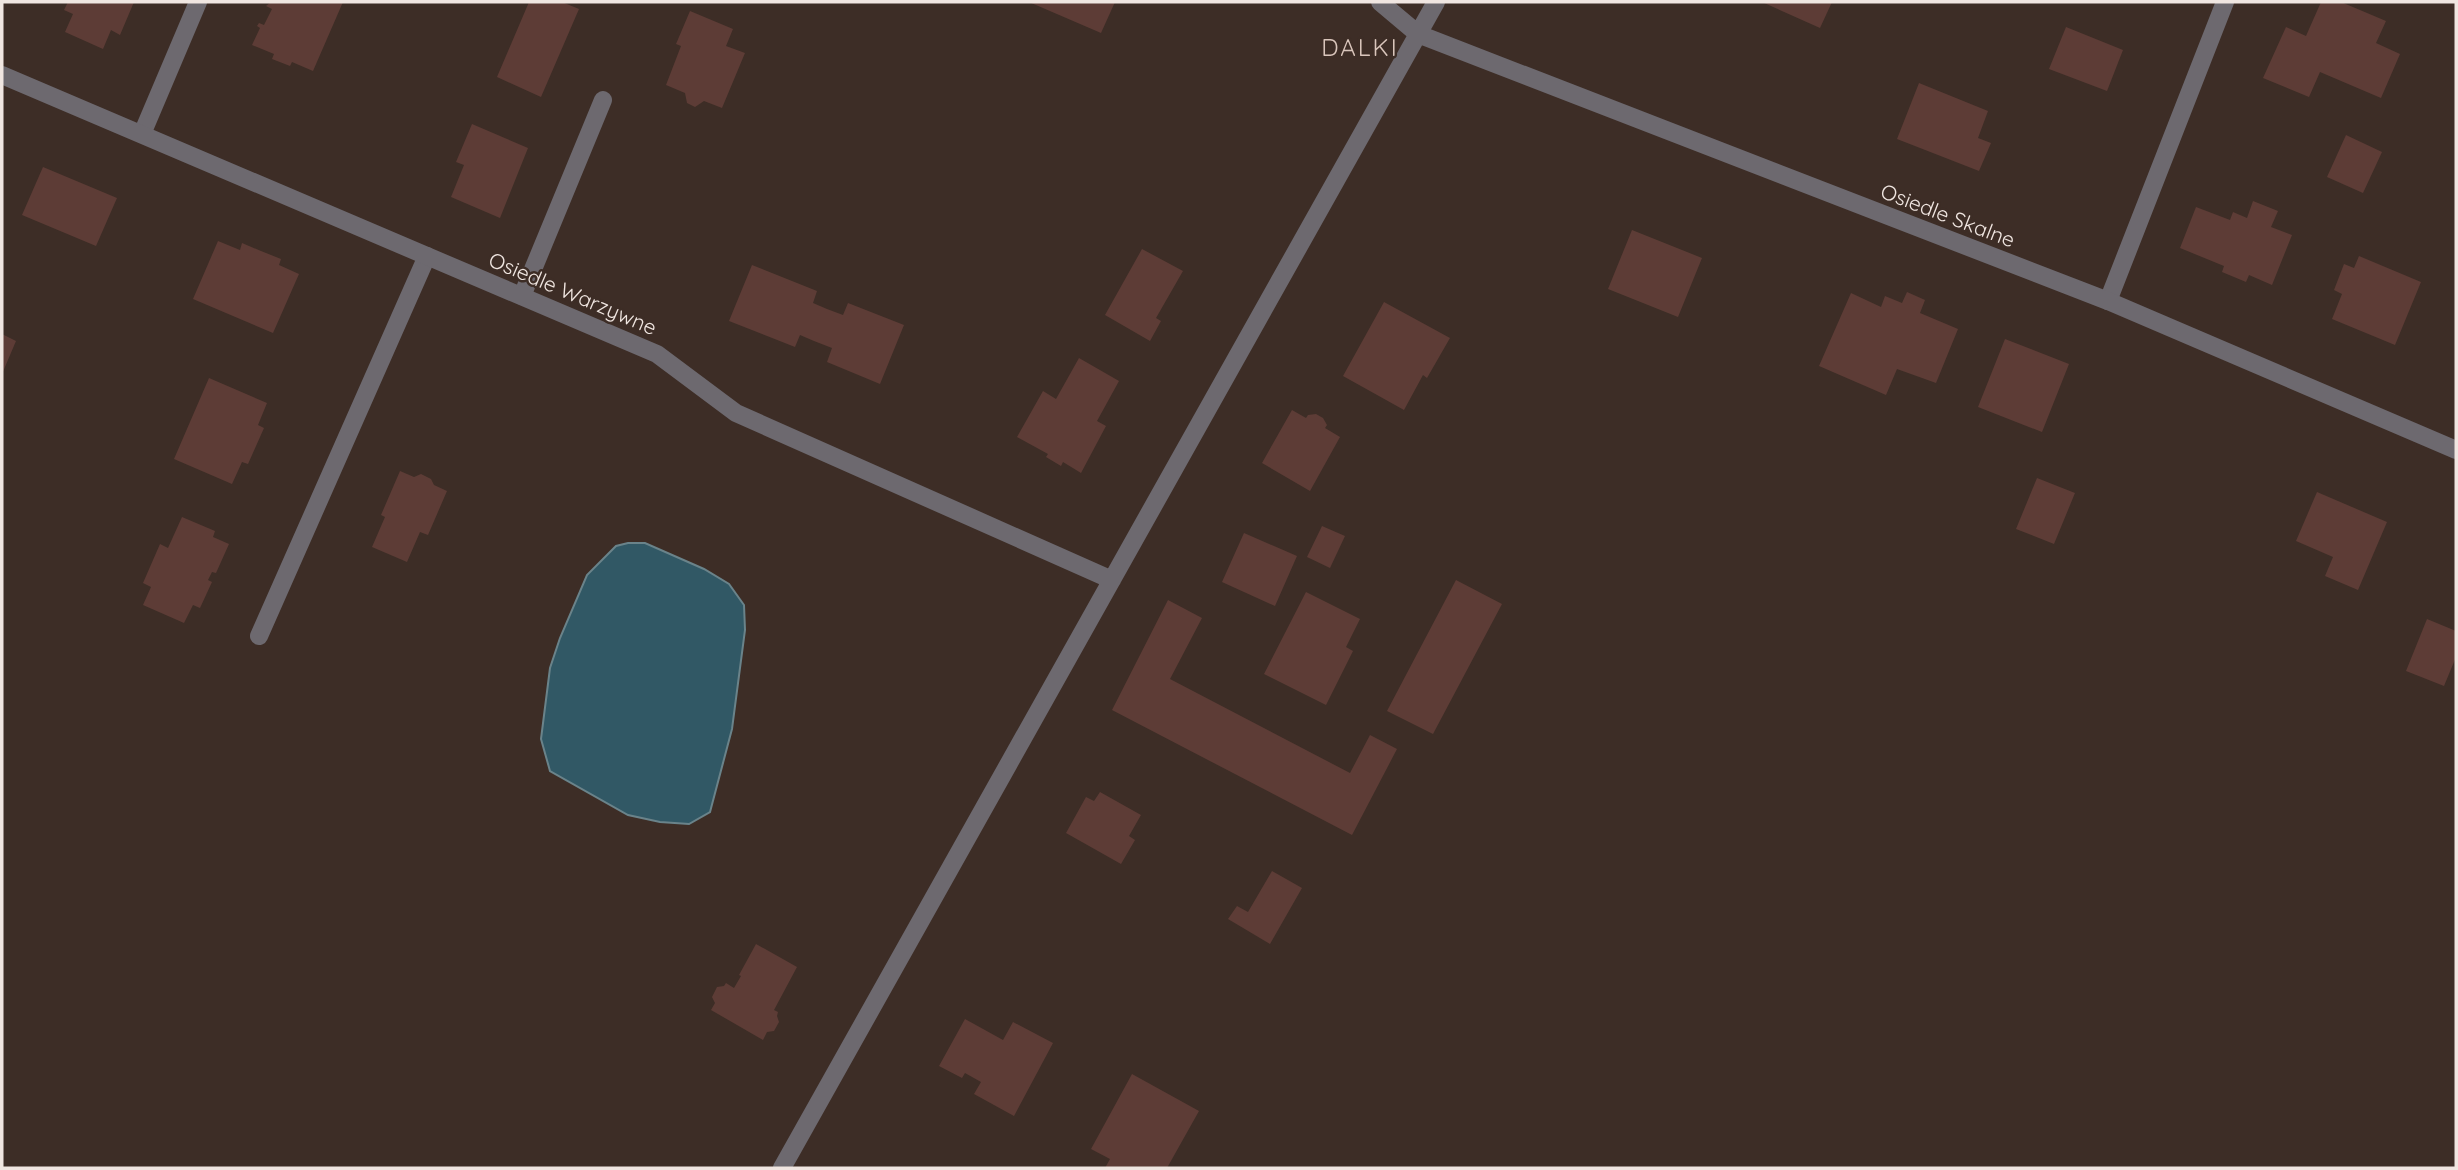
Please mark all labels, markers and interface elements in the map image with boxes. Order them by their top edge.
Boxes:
district label: DALKI [1321,32,1399,62]
street label: Osiedle Skalne [1877,177,2019,253]
street label: Osiedle Warzywne [485,246,661,340]

